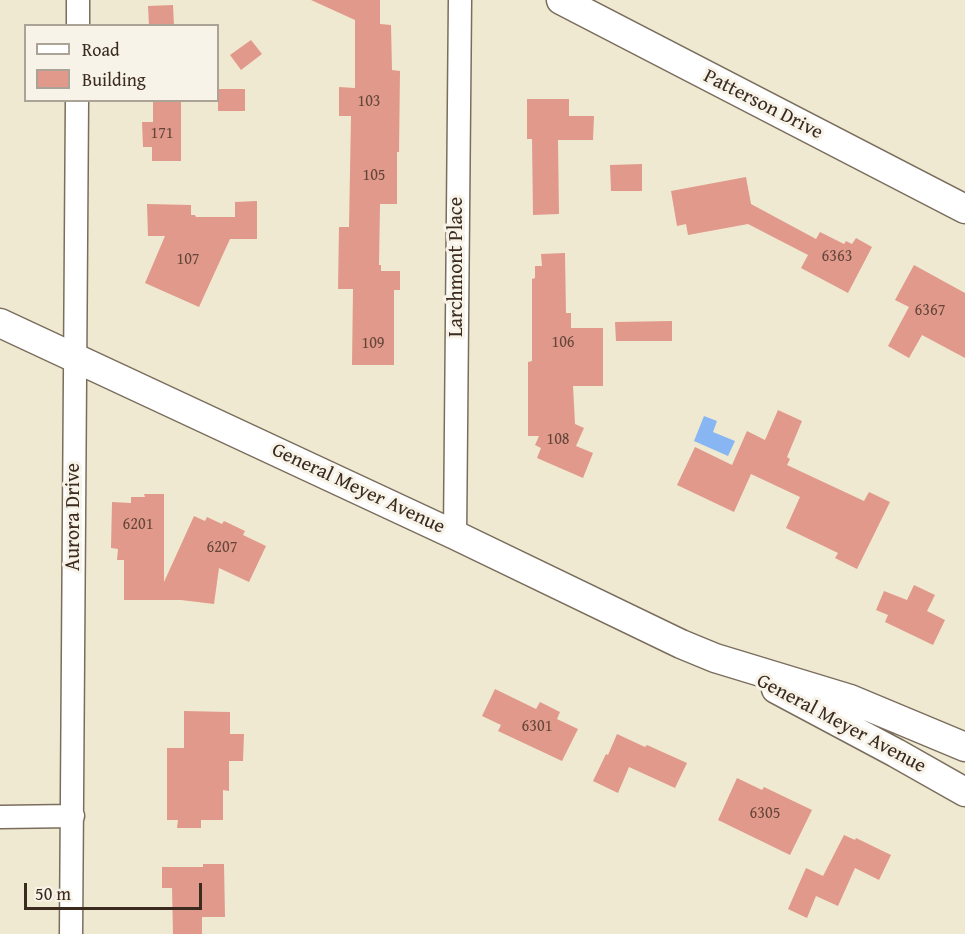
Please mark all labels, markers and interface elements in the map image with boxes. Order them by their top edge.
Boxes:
legend [24,24,219,102]
text: Road [82,36,120,63]
street label: Patterson Drive [699,65,827,145]
text: Building [82,66,146,93]
house number: 103 [357,92,381,112]
house number: 171 [150,124,174,144]
house number: 105 [362,166,386,186]
street label: Larchmont Place [445,197,469,337]
house number: 6363 [822,247,852,267]
house number: 107 [176,250,200,270]
house number: 6367 [915,301,945,321]
house number: 106 [551,333,575,353]
house number: 109 [361,334,385,354]
house number: 108 [546,430,570,450]
street label: General Meyer Avenue [268,438,448,540]
street label: Aurora Drive [62,463,86,571]
house number: 6201 [123,515,153,535]
house number: 6207 [207,538,237,558]
street label: General Meyer Avenue [752,669,930,779]
house number: 6301 [522,717,552,737]
house number: 6305 [750,804,780,824]
scale bar [27,871,206,909]
text: 50 m [35,880,71,907]

